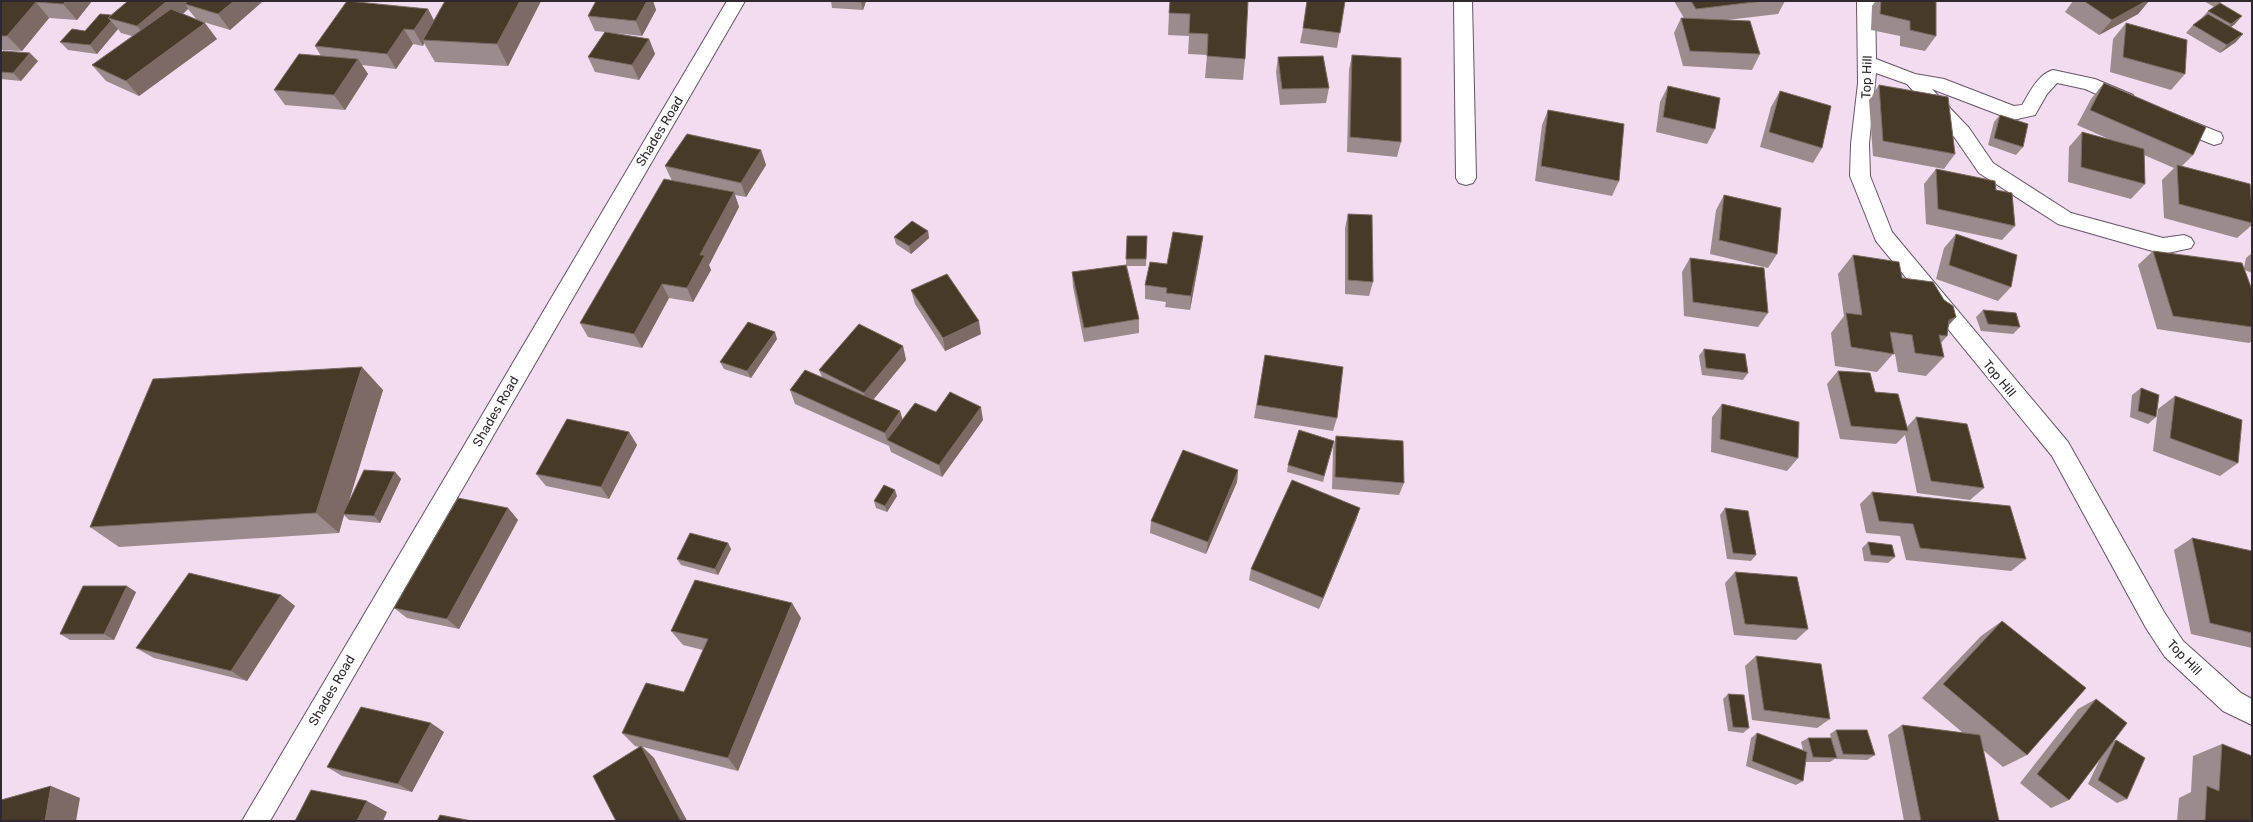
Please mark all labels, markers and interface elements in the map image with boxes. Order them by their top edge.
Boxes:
street label: Top Hill [1858,55,1875,99]
street label: Shades Road [633,94,686,169]
street label: Top Hill [1980,357,2019,400]
street label: Shades Road [469,373,522,449]
street label: Top Hill [2164,637,2205,678]
street label: Shades Road [305,652,358,728]

